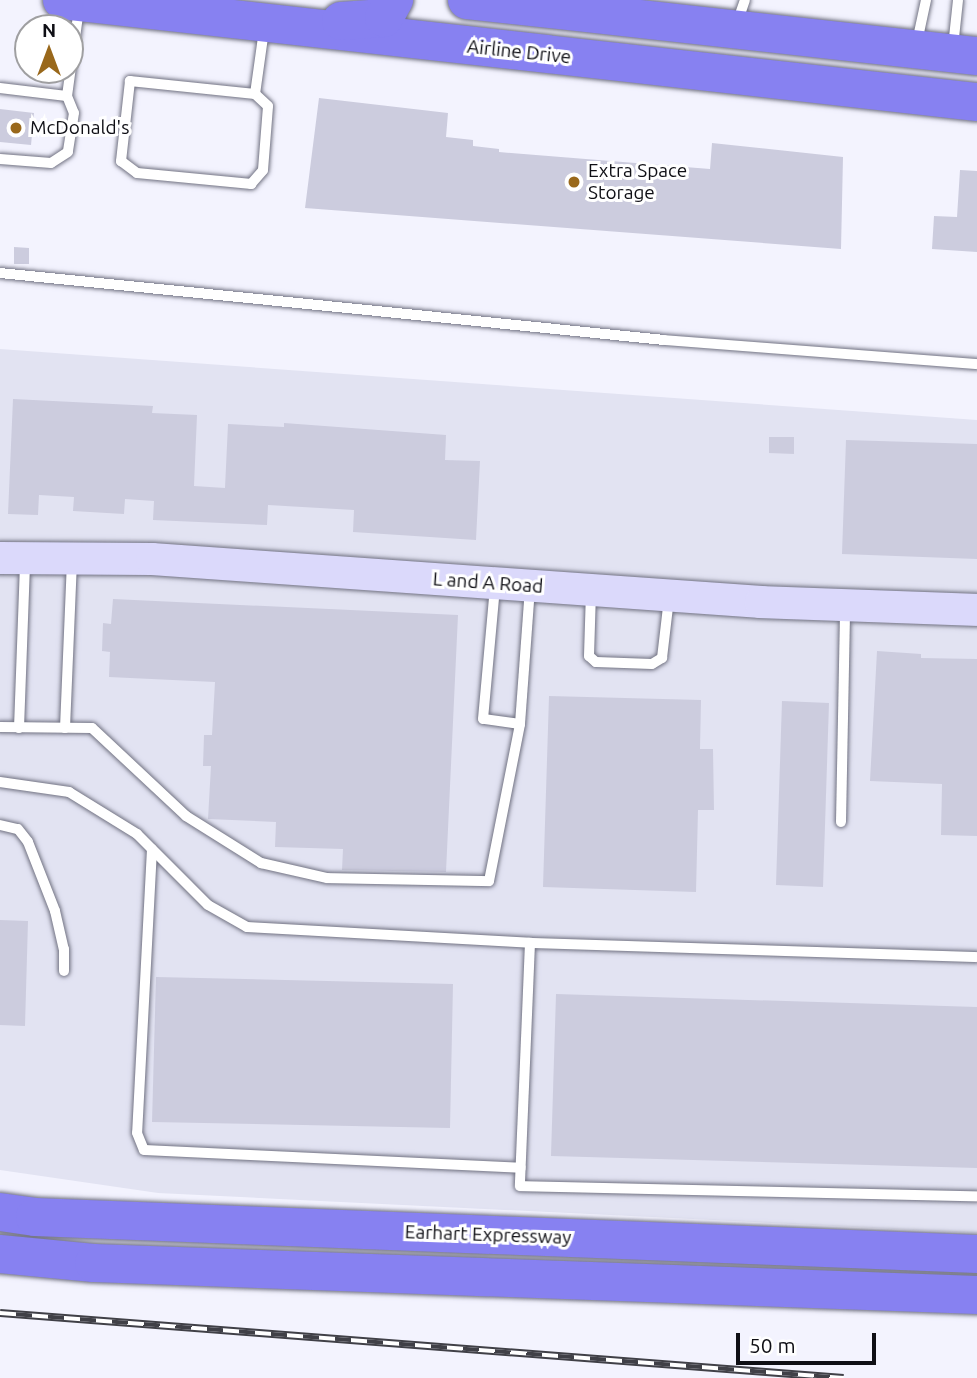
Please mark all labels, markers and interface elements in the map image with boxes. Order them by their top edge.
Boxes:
north arrow [14,14,84,84]
text: N [42,19,56,41]
street label: Airline Drive [466,35,572,69]
place label: McDonald's [30,117,129,139]
marker: McDonald's [8,120,24,136]
place label: Extra Space Storage [588,160,687,204]
marker: Extra Space Storage [566,174,582,190]
street label: L and A Road [432,568,544,598]
street label: Earhart Expressway [404,1221,572,1249]
scale bar [739,1318,879,1362]
text: 50 m [749,1333,796,1357]

